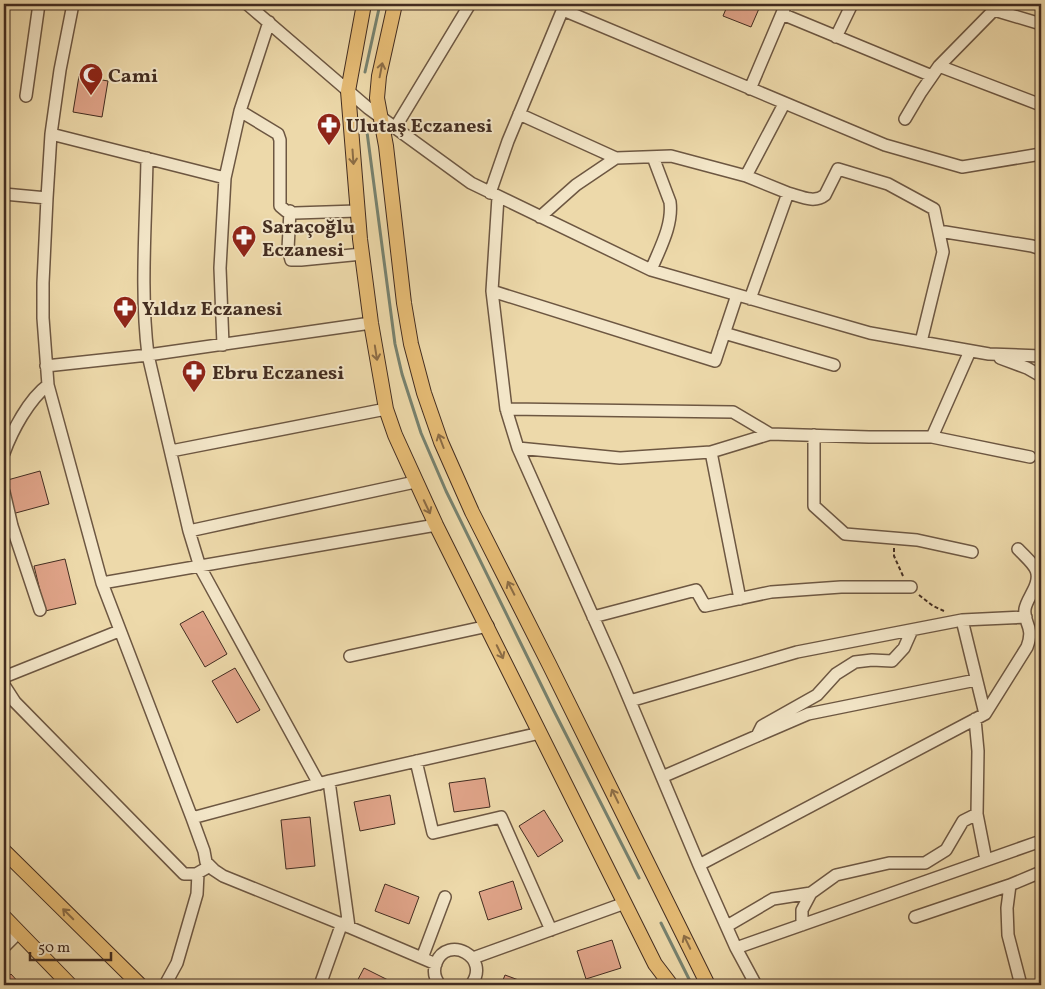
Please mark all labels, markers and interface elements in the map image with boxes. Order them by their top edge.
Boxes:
mosque icon: Cami [78,62,104,96]
place label: Cami [108,63,158,91]
one-way arrow [377,63,386,79]
pharmacy icon: Ulutaş Eczanesi [316,112,342,146]
place label: Ulutaş Eczanesi [346,113,493,141]
one-way arrow [348,149,358,165]
place label: Saraçoğlu Eczanesi [262,214,355,265]
pharmacy icon: Saraçoğlu Eczanesi [231,224,257,258]
pharmacy icon: Yıldız Eczanesi [112,295,138,329]
place label: Yıldız Eczanesi [142,296,283,324]
one-way arrow [372,345,382,361]
pharmacy icon: Ebru Eczanesi [181,359,207,393]
place label: Ebru Eczanesi [212,360,344,388]
one-way arrow [436,434,445,449]
one-way arrow [422,499,432,514]
one-way arrow [506,581,515,596]
one-way arrow [496,644,506,659]
one-way arrow [610,789,619,804]
one-way arrow [62,908,74,920]
scale bar [30,929,111,961]
one-way arrow [681,934,691,949]
text: 50 m [38,938,70,959]

